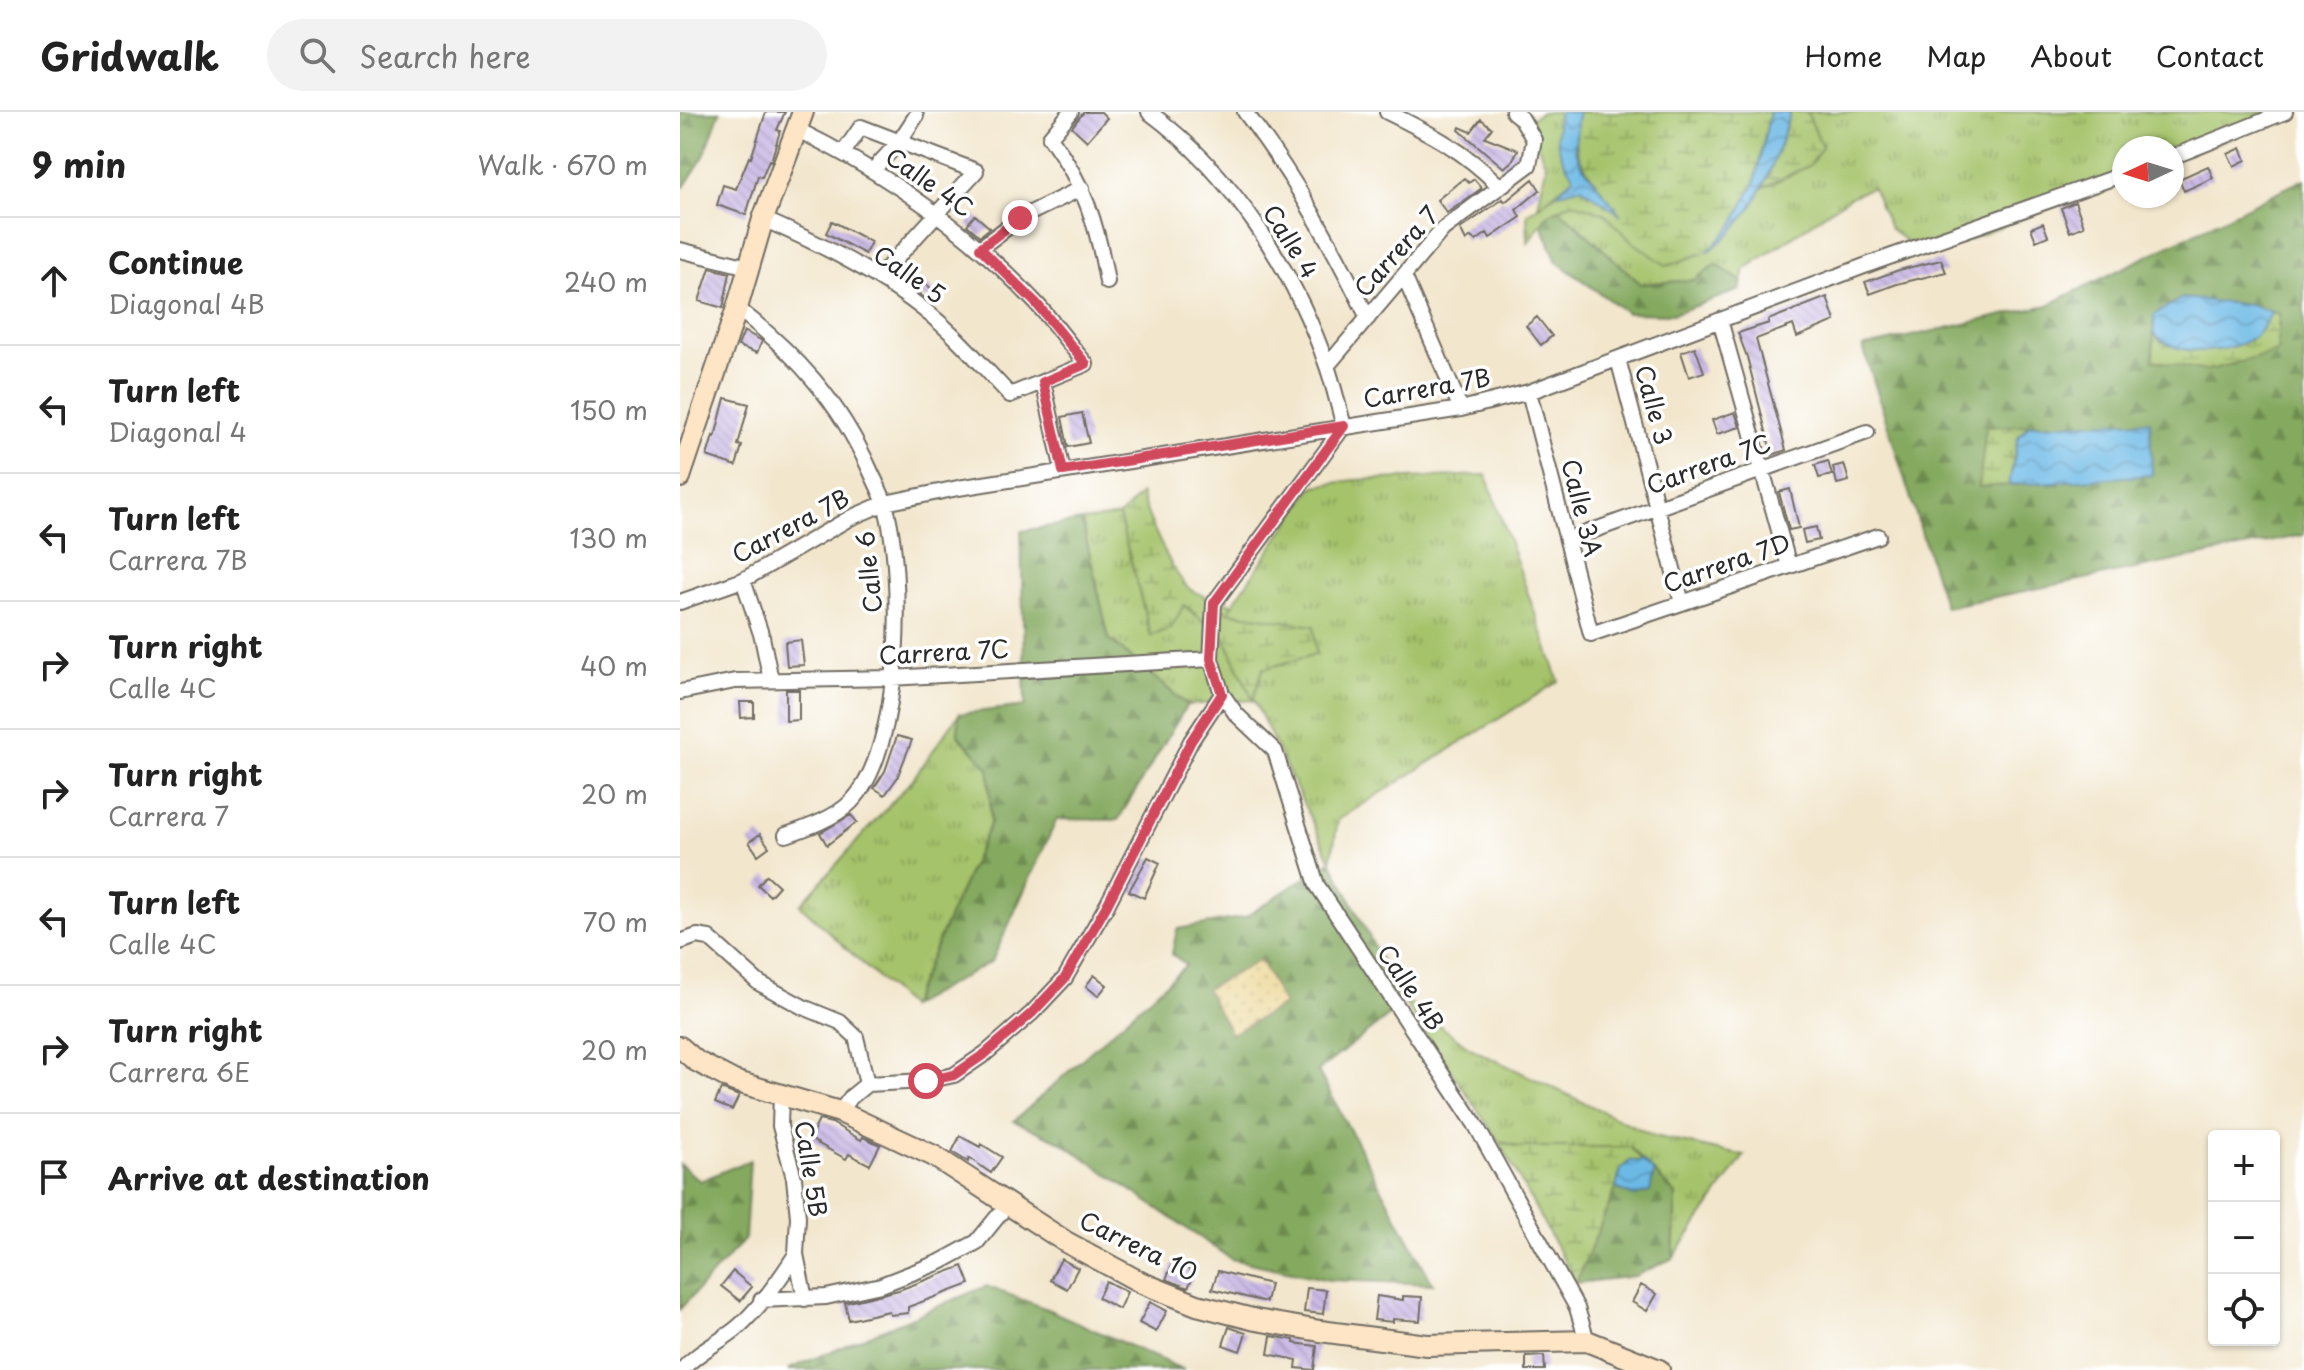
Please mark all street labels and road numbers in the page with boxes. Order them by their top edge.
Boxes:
street label: Calle 4C [879,138,982,225]
street label: Calle 4 [1255,197,1328,285]
street label: Carrera 7 [1345,197,1447,304]
street label: Calle 5 [867,235,954,311]
street label: Carrera 7B [1360,358,1493,416]
street label: Calle 3 [1627,361,1683,448]
street label: Carrera 7C [1641,424,1776,502]
street label: Calle 3A [1553,455,1612,560]
street label: Carrera 7B [725,479,855,571]
street label: Carrera 7D [1658,523,1795,601]
street label: Calle 6 [846,530,890,615]
street label: Carrera 7C [878,630,1010,672]
street label: Calle 4B [1369,936,1454,1037]
street label: Calle 5B [787,1118,837,1219]
street label: Carrera 10 [1074,1201,1204,1289]

